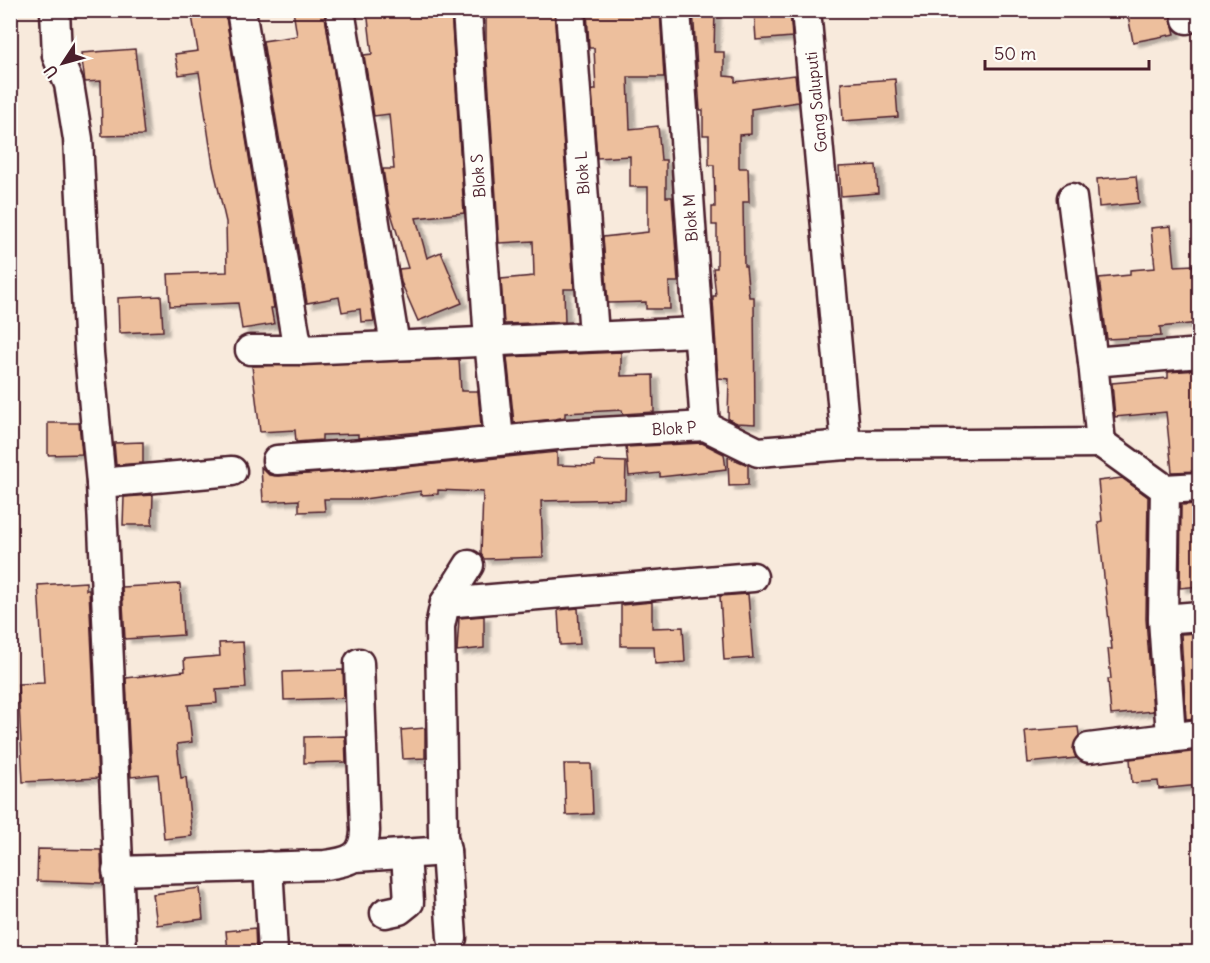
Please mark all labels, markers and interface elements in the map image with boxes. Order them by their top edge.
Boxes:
north arrow [33,33,93,93]
scale bar [985,33,1148,71]
text: 50 m [994,42,1036,65]
street label: Gang Saluputi [801,51,831,153]
text: U [40,62,62,82]
street label: Blok L [570,150,594,196]
street label: Blok S [466,153,490,199]
street label: Blok M [678,193,702,243]
street label: Blok P [651,417,697,439]

